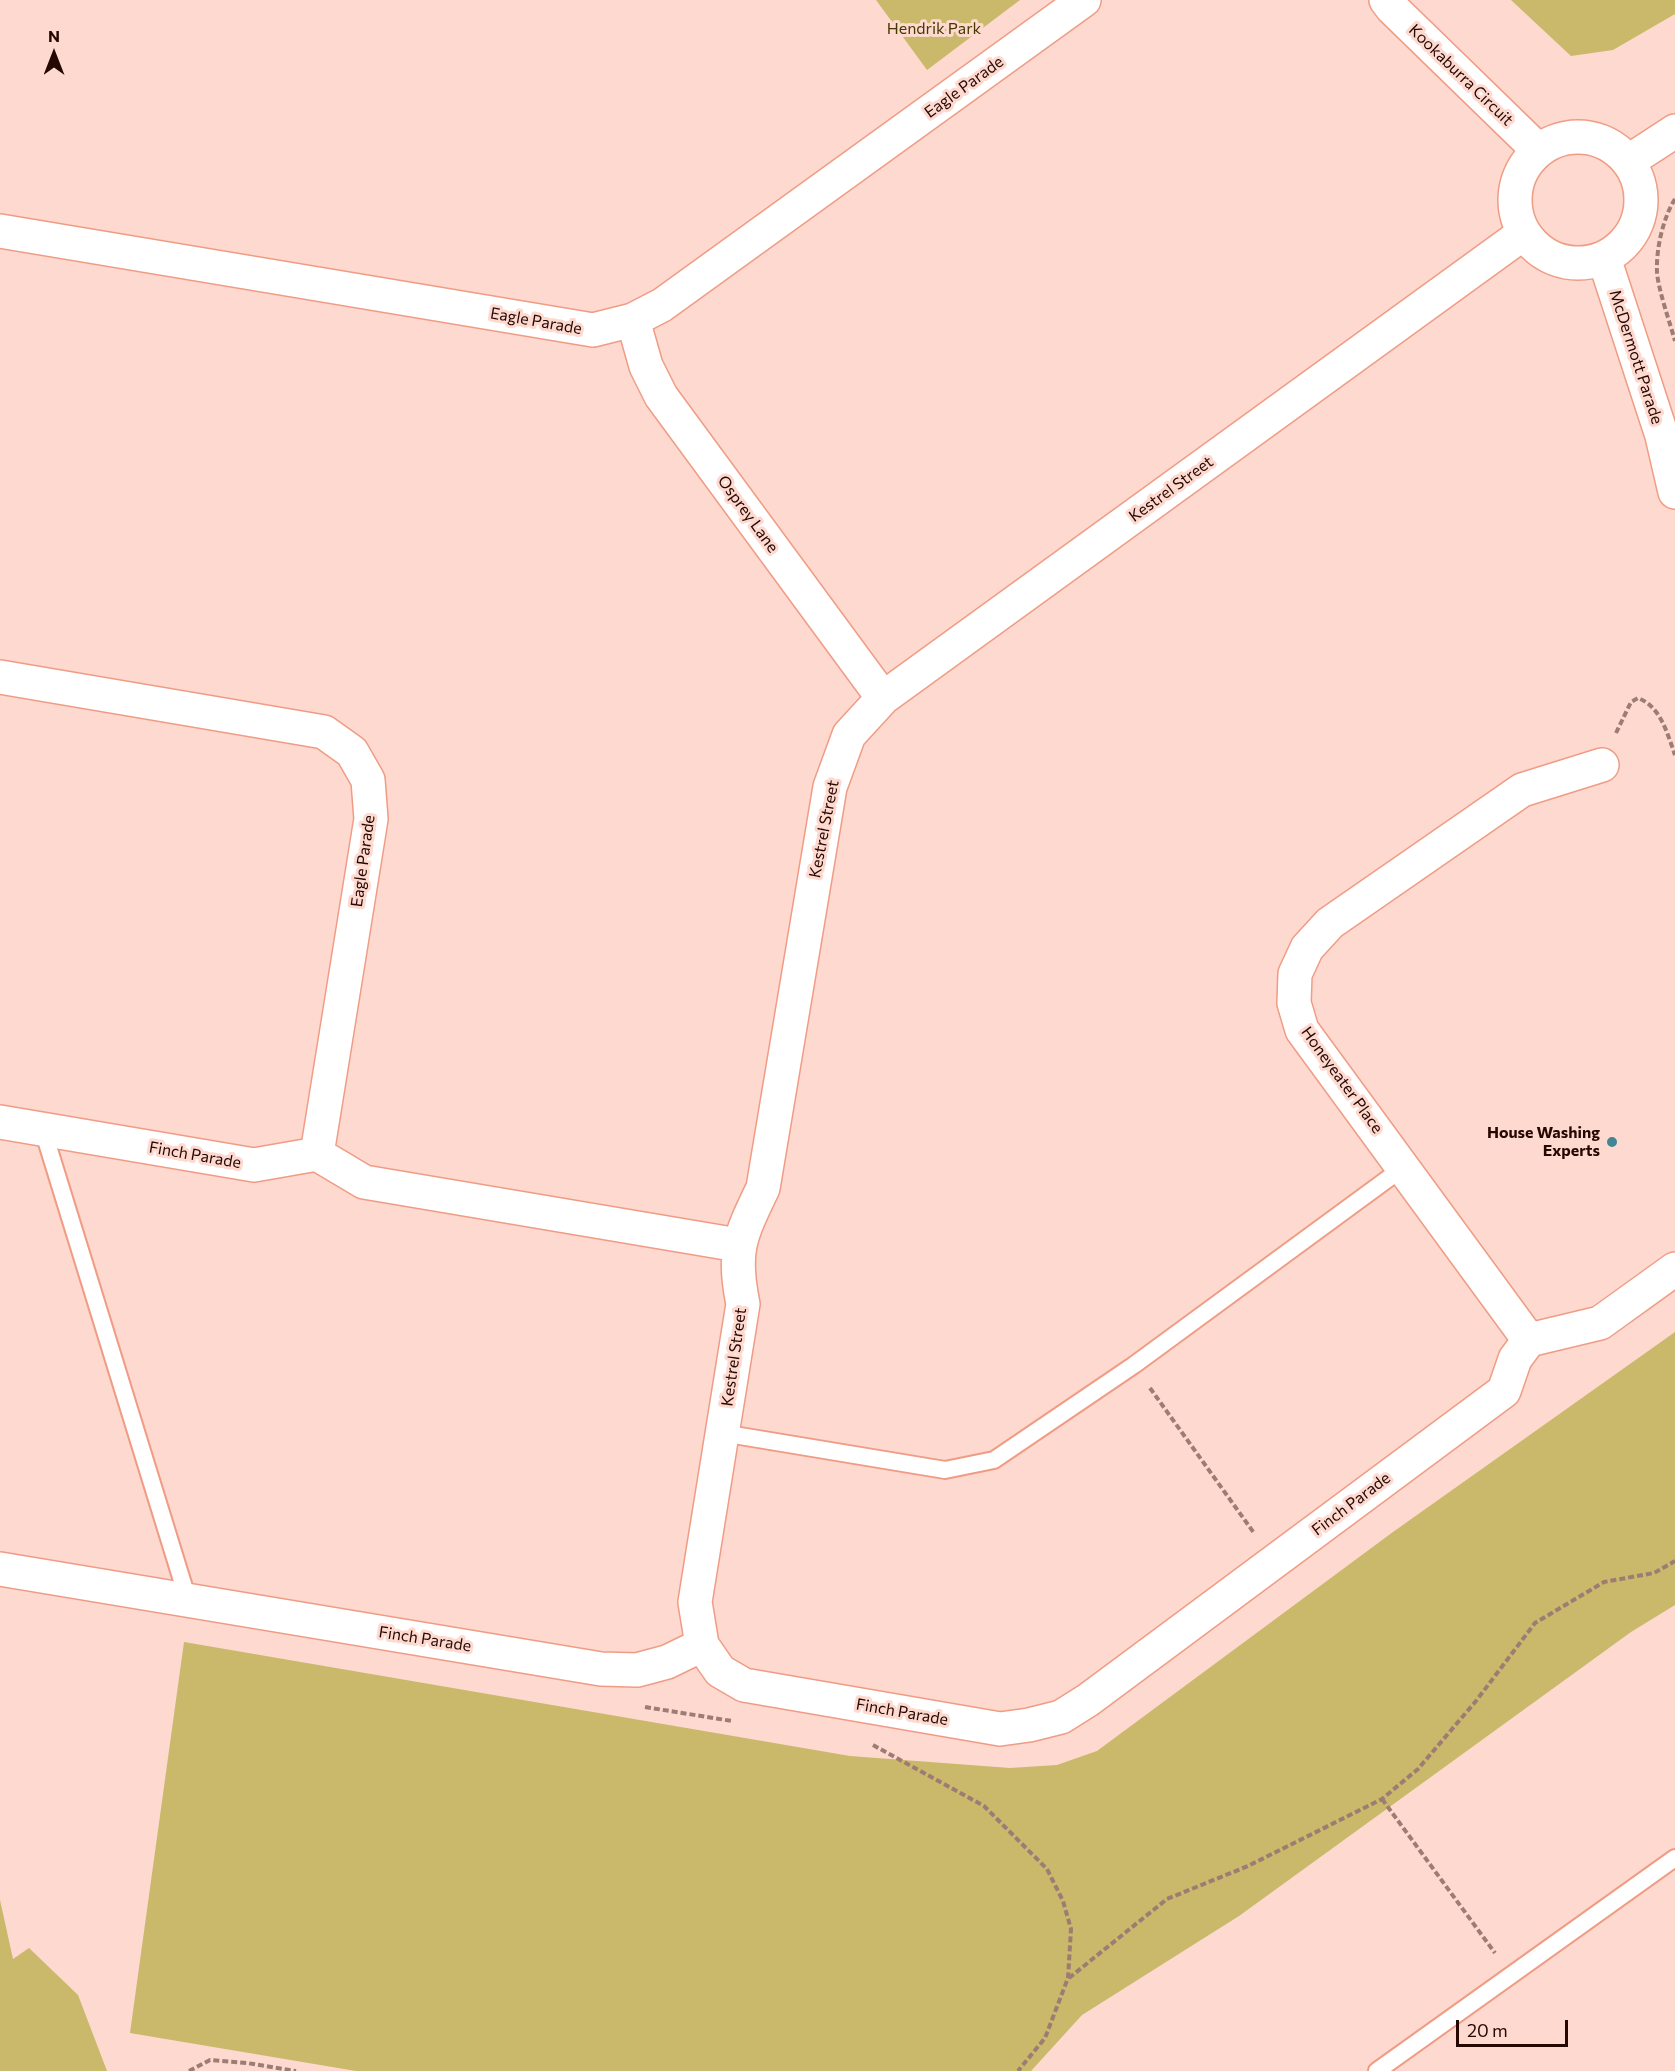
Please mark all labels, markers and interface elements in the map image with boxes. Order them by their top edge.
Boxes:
park label: Hendrik Park [887,19,981,39]
street label: Kookaburra Circuit [1405,20,1517,130]
north arrow [24,24,84,84]
text: N [48,26,60,45]
street label: Eagle Parade [921,52,1007,122]
street label: McDermott Parade [1605,287,1667,427]
street label: Eagle Parade [489,303,583,339]
street label: Kestrel Street [1125,452,1217,526]
street label: Osprey Lane [714,472,782,556]
street label: Kestrel Street [805,778,843,880]
street label: Eagle Parade [347,814,379,908]
street label: Honeyeater Place [1297,1023,1387,1137]
place label: House Washing Experts [1487,1123,1600,1161]
marker: House Washing Experts [1605,1135,1619,1149]
street label: Finch Parade [147,1137,243,1173]
street label: Kestrel Street [718,1306,750,1408]
street label: Finch Parade [1308,1468,1394,1540]
street label: Finch Parade [377,1622,473,1656]
street label: Finch Parade [854,1694,950,1730]
scale bar [1459,2008,1572,2046]
text: 20 m [1467,2019,1508,2041]

